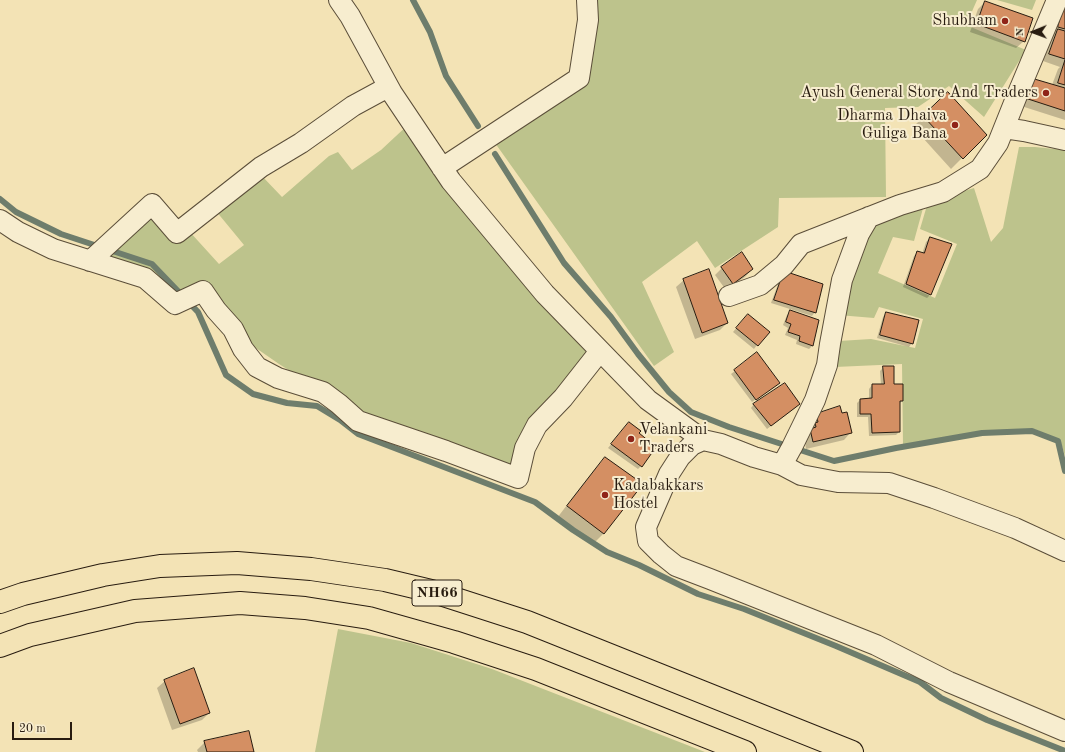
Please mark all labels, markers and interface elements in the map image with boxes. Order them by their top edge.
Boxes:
place label: Shubham [932,11,997,31]
north arrow [1013,12,1053,52]
marker: Shubham [1000,16,1010,26]
text: N [1015,28,1026,37]
place label: Ayush General Store And Traders [801,83,1038,103]
marker: Ayush General Store And Traders [1041,88,1051,98]
place label: Dharma Dhaiva Guliga Bana [837,106,947,144]
marker: Dharma Dhaiva Guliga Bana [950,120,960,130]
place label: Velankani Traders [639,420,707,458]
marker: Velankani Traders [626,434,636,444]
place label: Kadabakkars Hostel [613,476,703,514]
marker: Kadabakkars Hostel [600,490,610,500]
road number: NH66 [412,580,462,606]
scale bar [14,714,74,740]
text: 20 m [19,723,46,735]

